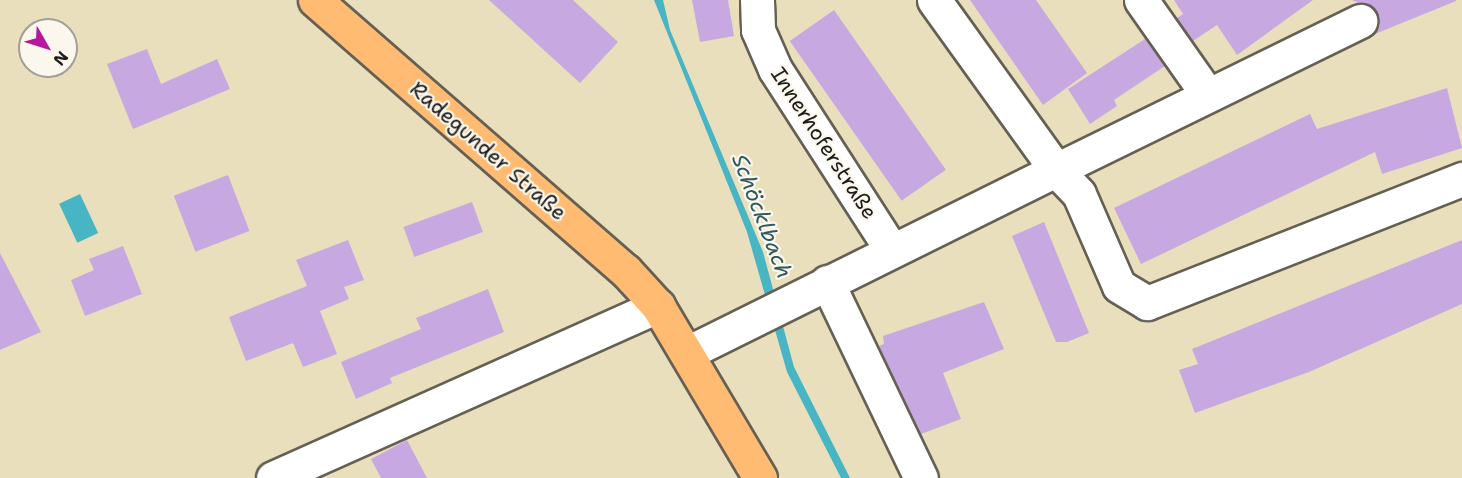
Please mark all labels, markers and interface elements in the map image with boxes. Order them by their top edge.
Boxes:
north arrow [18,18,78,78]
text: N [49,47,73,70]
street label: Innerhoferstraße [765,62,883,224]
street label: Radegunder Straße [405,76,571,226]
water label: Schöcklbach [726,150,798,282]

